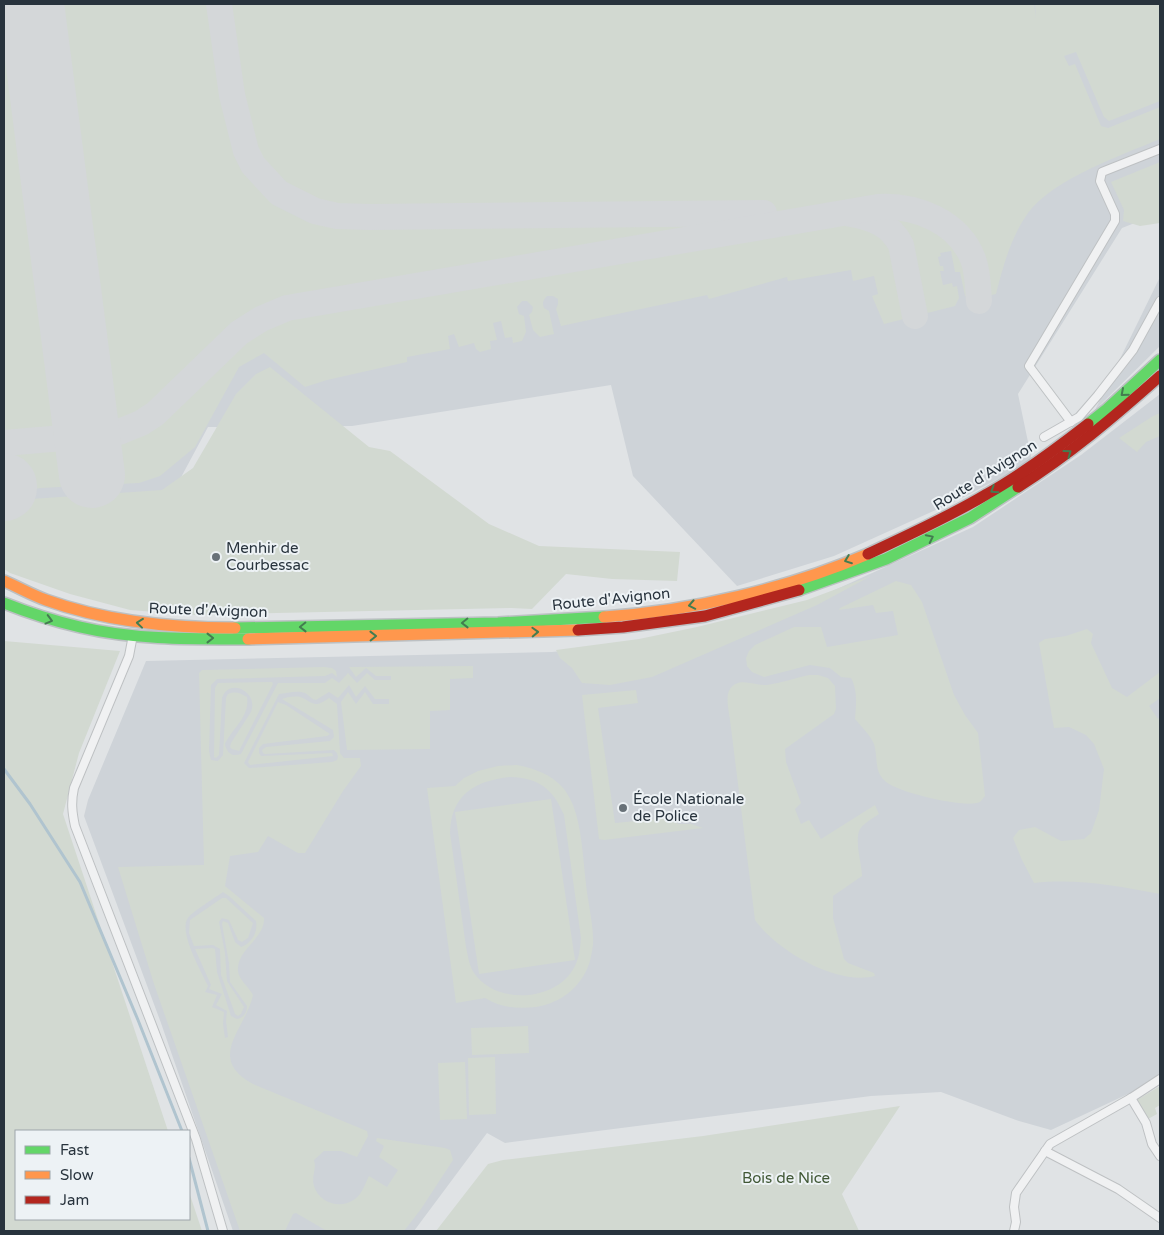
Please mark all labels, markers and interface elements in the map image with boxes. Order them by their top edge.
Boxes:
one-way arrow [1121,387,1130,396]
street label: Route d'Avignon [930,436,1040,514]
one-way arrow [1062,450,1071,458]
one-way arrow [991,484,1000,493]
one-way arrow [925,534,934,545]
place label: Menhir de Courbessac [226,539,309,574]
marker: Menhir de Courbessac [210,551,222,563]
one-way arrow [844,554,853,564]
street label: Route d'Avignon [551,584,671,614]
street label: Route d'Avignon [148,599,268,621]
one-way arrow [688,599,697,610]
one-way arrow [45,614,54,625]
one-way arrow [136,618,144,629]
one-way arrow [461,618,469,629]
one-way arrow [298,622,306,632]
one-way arrow [532,627,540,637]
one-way arrow [370,631,377,641]
one-way arrow [207,633,215,643]
place label: École Nationale de Police [633,790,744,825]
marker: École Nationale de Police [617,802,629,814]
legend [15,1130,190,1220]
text: Fast [60,1141,90,1159]
text: Slow [60,1166,94,1184]
park label: Bois de Nice [742,1169,830,1187]
text: Jam [60,1191,89,1209]

